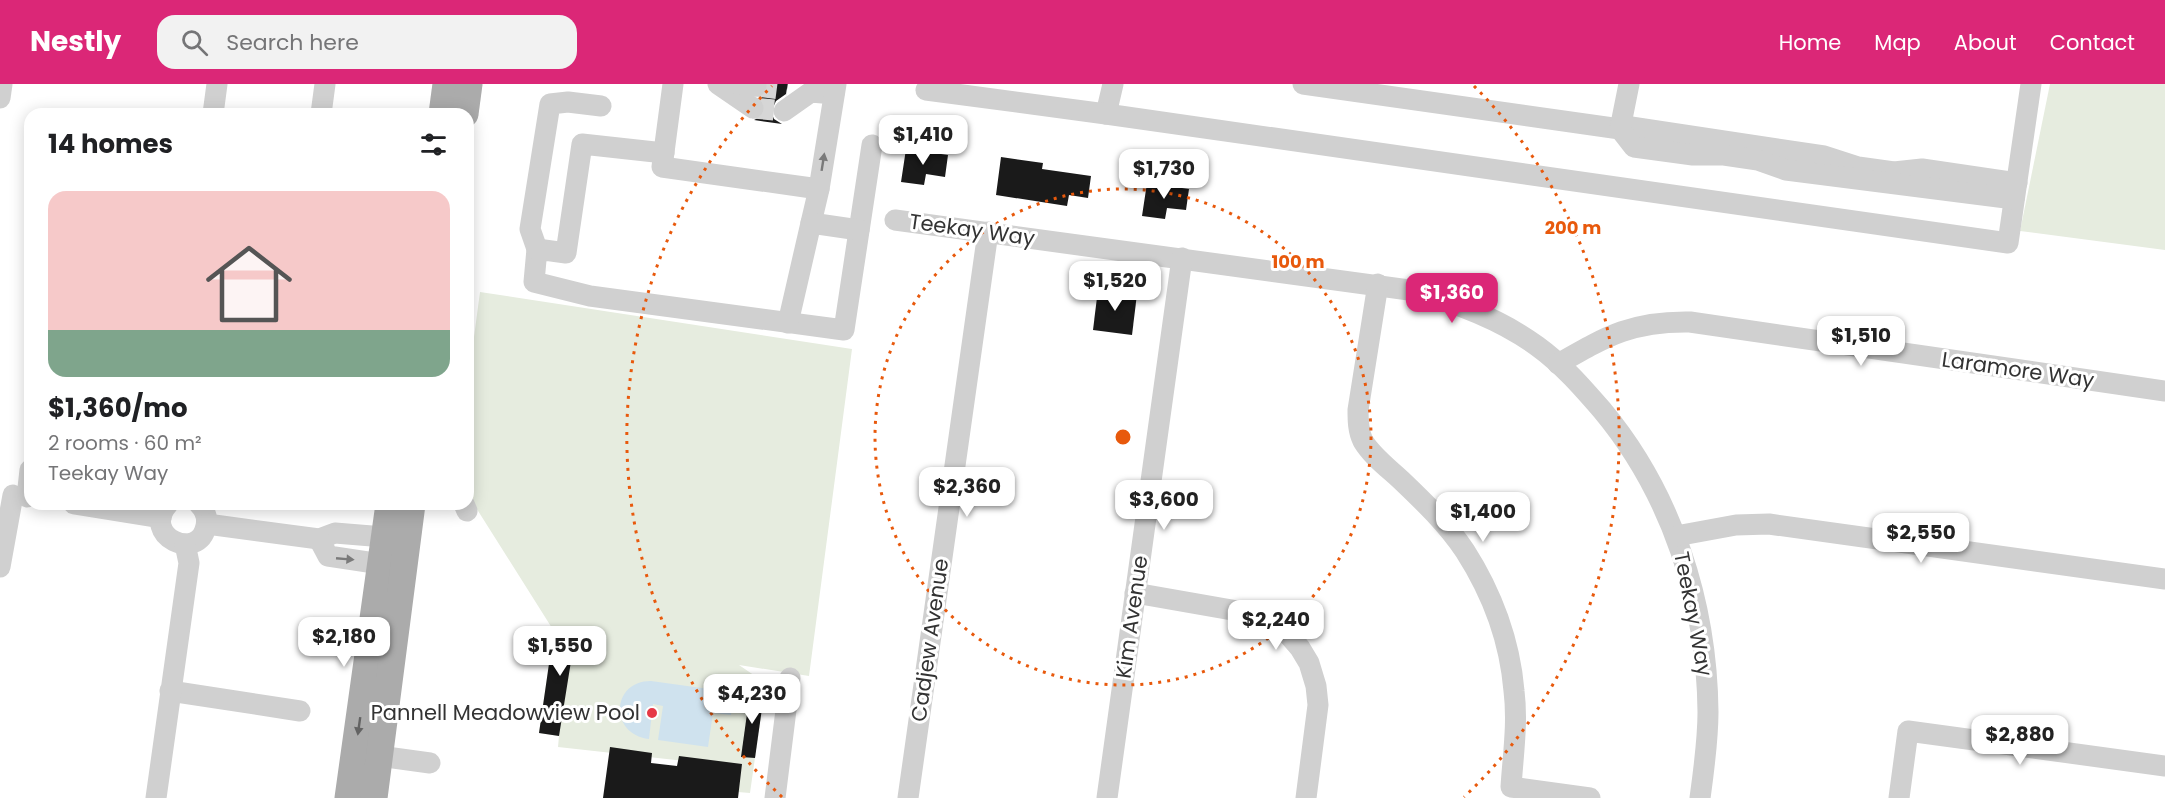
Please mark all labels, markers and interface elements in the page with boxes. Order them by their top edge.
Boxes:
search box [157,15,577,69]
text: Nestly [30,22,121,61]
icon: search [178,26,211,59]
text: Search here [226,27,359,58]
text: Home [1779,28,1841,57]
text: Map [1874,28,1921,57]
text: About [1954,28,2017,57]
text: Contact [2050,28,2135,57]
pin: $1,410 [874,115,972,166]
text: $1,410 [893,120,953,148]
text: 14 homes [48,126,173,162]
icon: filters [417,128,450,161]
pin: $1,730 [1115,149,1213,200]
one-way arrow [819,152,828,171]
text: $1,730 [1133,154,1195,182]
street label: Teekay Way [907,206,1037,253]
text: 200 m [1545,215,1601,240]
icon: home [195,230,303,338]
text: 100 m [1271,249,1325,274]
pin: $1,520 [1066,261,1164,312]
text: $1,520 [1083,266,1147,294]
pin: $1,360 [1403,273,1501,324]
text: $1,360 [1420,278,1484,306]
pin: $1,510 [1812,316,1910,367]
text: $1,510 [1831,321,1891,349]
street label: Laramore Way [1940,344,2096,395]
text: $1,360/mo [48,390,187,426]
centre of rings [1113,427,1133,447]
text: 2 rooms · 60 m² [48,429,202,457]
text: Teekay Way [48,459,168,487]
pin: $2,360 [918,467,1016,518]
text: $2,360 [933,472,1001,500]
pin: $3,600 [1115,480,1213,531]
text: $3,600 [1129,485,1199,513]
pin: $1,400 [1434,492,1532,543]
text: $1,400 [1450,497,1516,525]
pin: $2,550 [1872,513,1970,564]
text: $2,550 [1886,518,1956,546]
street label: Teekay Way [1667,549,1720,679]
one-way arrow [335,554,354,564]
street label: Kim Avenue [1109,554,1154,680]
street label: Cadjew Avenue [904,556,955,723]
pin: $2,240 [1227,600,1325,651]
text: $2,240 [1242,605,1310,633]
pin: $2,180 [295,617,393,668]
text: $2,180 [312,622,376,650]
pin: $1,550 [511,626,609,677]
text: $1,550 [527,631,593,659]
pin: $4,230 [703,674,801,725]
text: $4,230 [718,679,787,707]
place label: Pannell Meadowview Pool [371,698,640,727]
marker: Pannell Meadowview Pool [645,706,659,720]
pin: $2,880 [1971,715,2069,766]
one-way arrow [354,717,363,736]
text: $2,880 [1985,720,2055,748]

